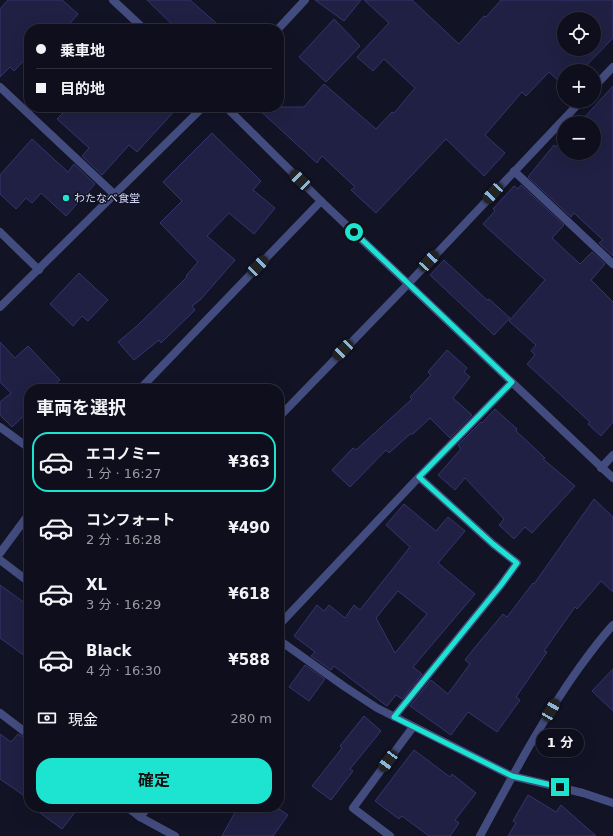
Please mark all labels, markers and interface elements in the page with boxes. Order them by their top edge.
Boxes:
map controls [557,12,601,160]
button: locate [557,12,601,56]
text: 乗車地 [60,42,105,60]
button: + [557,64,601,108]
text: 目的地 [60,80,105,98]
button: − [557,116,601,160]
car [287,167,313,193]
car [480,180,506,206]
place label: わたなべ食堂 [74,192,140,205]
marker: わたなべ食堂 [61,193,71,203]
route start [345,223,363,241]
car [416,248,442,274]
car [245,253,271,279]
car [330,337,356,363]
text: 車両を選択 [36,397,126,418]
icon: car [38,444,74,480]
text: エコノミー [86,445,161,463]
text: ¥363 [228,453,270,471]
text: 1 分 · 16:27 [86,466,161,481]
icon: car [38,510,74,546]
text: コンフォート [86,511,176,529]
text: ¥490 [228,519,270,537]
text: 2 分 · 16:28 [86,532,161,547]
icon: car [38,576,74,612]
text: XL [86,576,107,594]
text: ¥618 [228,585,270,603]
text: 3 分 · 16:29 [86,597,161,612]
icon: car [38,642,74,678]
text: Black [86,642,132,660]
text: ¥588 [228,651,270,669]
text: 4 分 · 16:30 [86,663,161,678]
car [540,697,562,723]
icon: cash [36,707,58,729]
text: 現金 [68,711,98,729]
text: 280 m [230,711,272,726]
callout: 1 分 [536,729,584,757]
text: 1 分 [547,735,573,750]
car [376,748,400,774]
button: 確定 [36,758,272,804]
route end [551,778,569,796]

